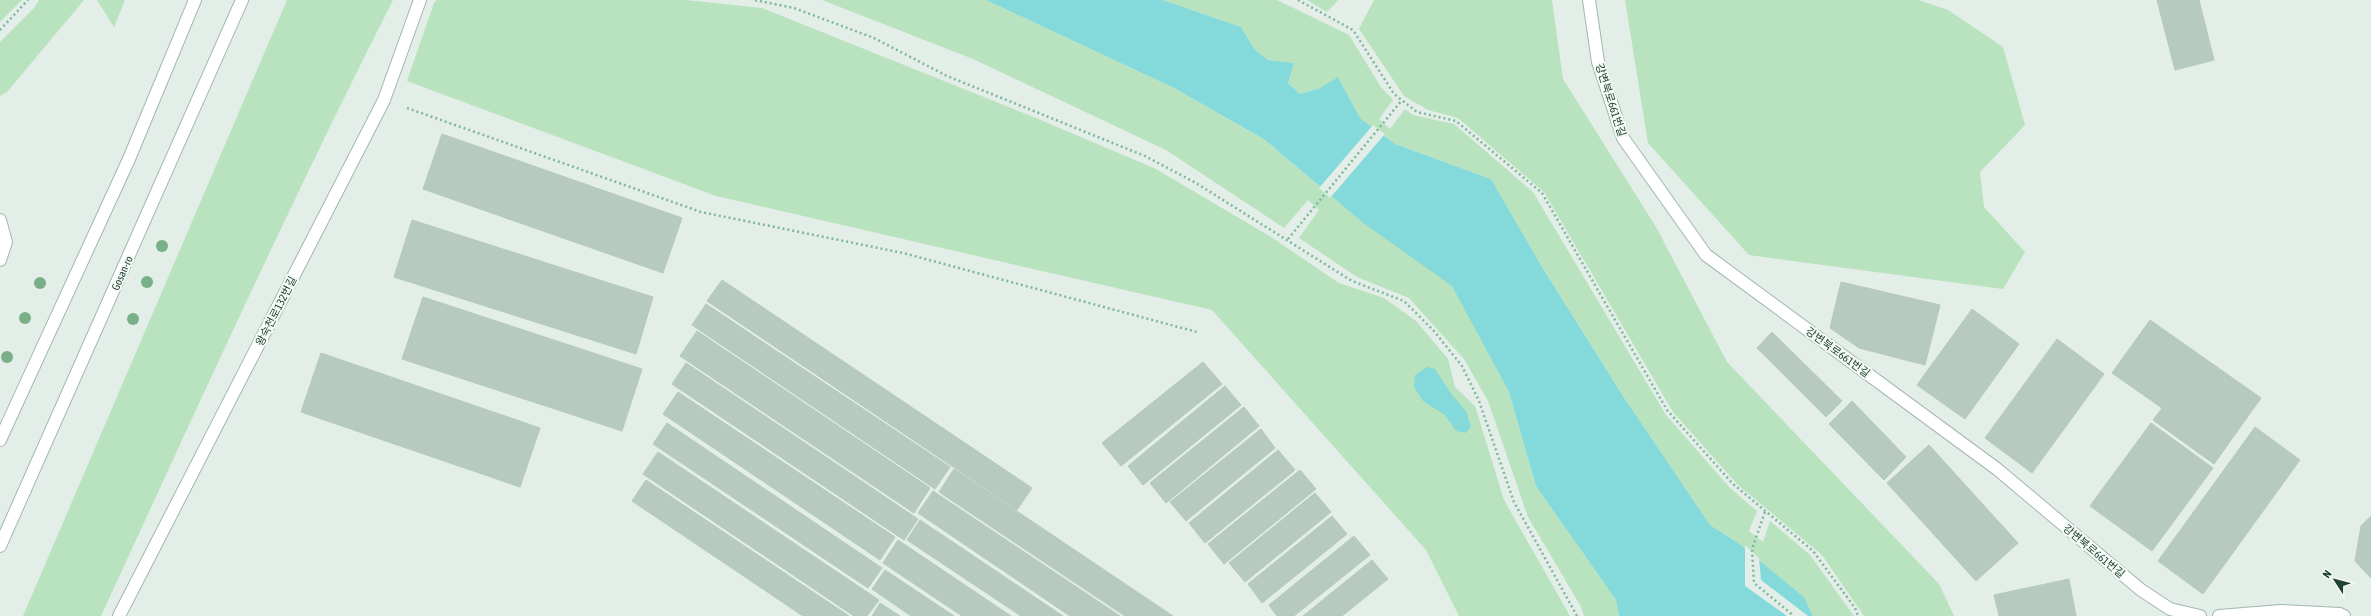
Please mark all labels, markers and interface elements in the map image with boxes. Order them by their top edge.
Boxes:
street label: 강변북로661번길 [1594,62,1628,138]
street label: Gosan-ro [109,254,135,292]
street label: 왕숙천로132번길 [253,274,299,348]
street label: 강변북로661번길 [1804,325,1872,379]
street label: 강변북로661번길 [2061,522,2127,580]
north arrow [2315,560,2355,600]
text: N [2320,568,2334,580]

